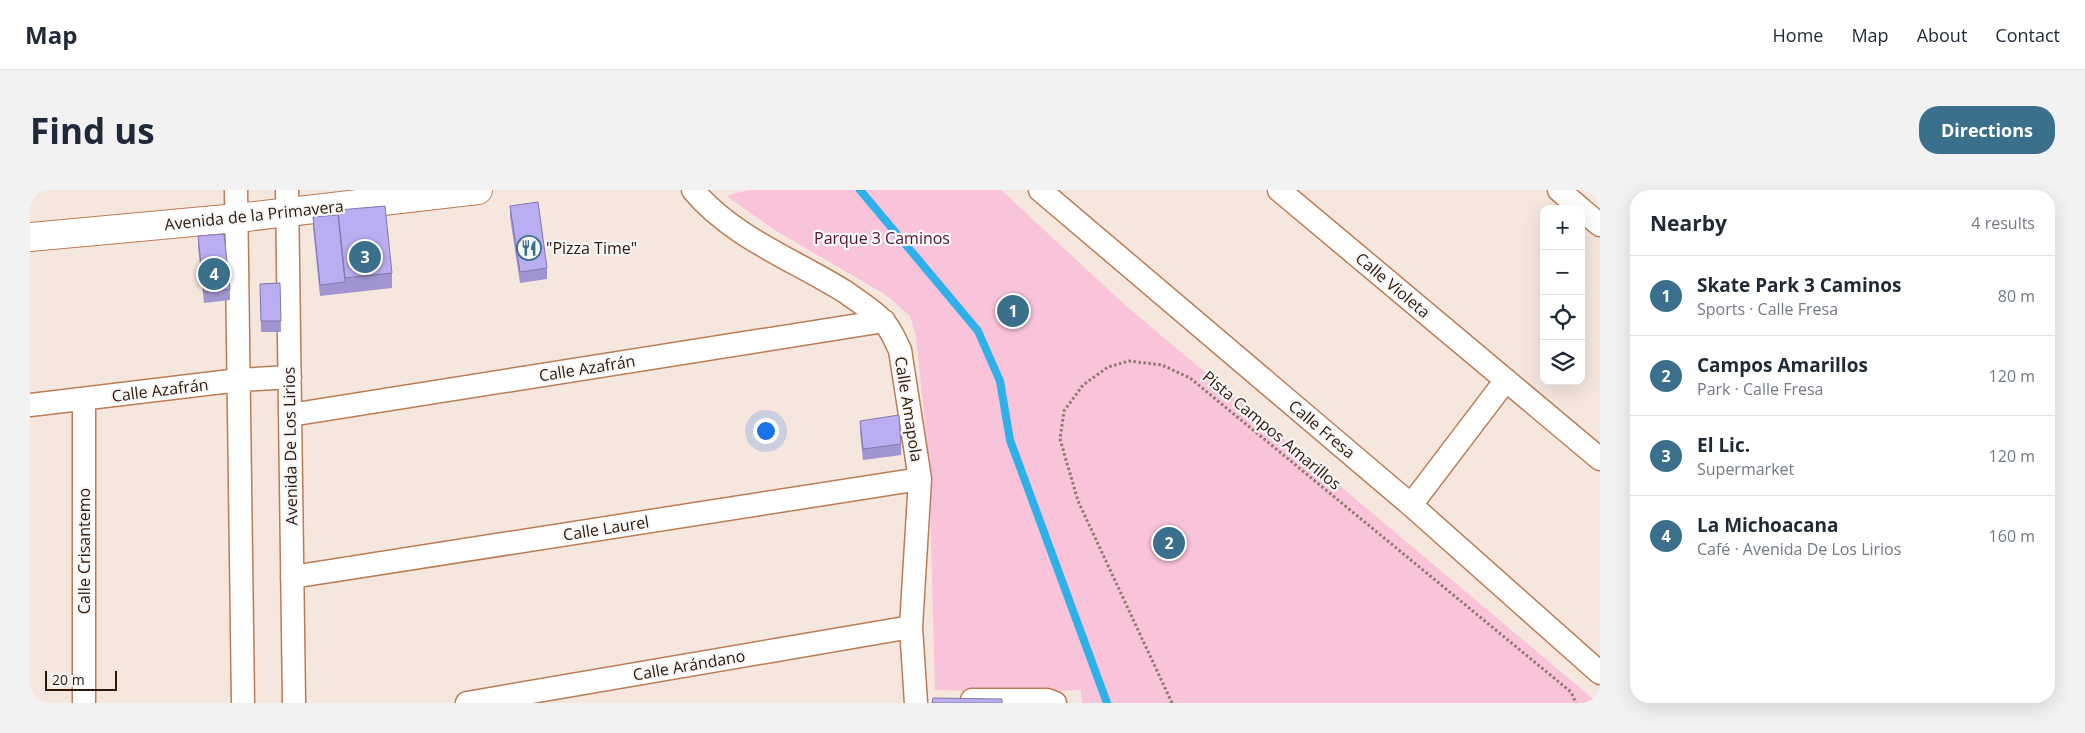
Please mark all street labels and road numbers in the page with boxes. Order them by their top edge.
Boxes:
street label: Avenida de la Primavera [163,195,345,235]
street label: Calle Violeta [1351,247,1435,323]
street label: Calle Azafrán [537,350,637,386]
street label: Calle Amapola [890,355,928,463]
street label: Pista Campos Amarillos [1198,365,1346,495]
street label: Avenida De Los Lirios [278,367,302,525]
street label: Calle Azafrán [110,373,210,407]
street label: Calle Fresa [1284,395,1360,463]
street label: Calle Crisantemo [73,488,95,614]
street label: Calle Laurel [561,510,651,546]
street label: Calle Arándano [631,644,747,686]

